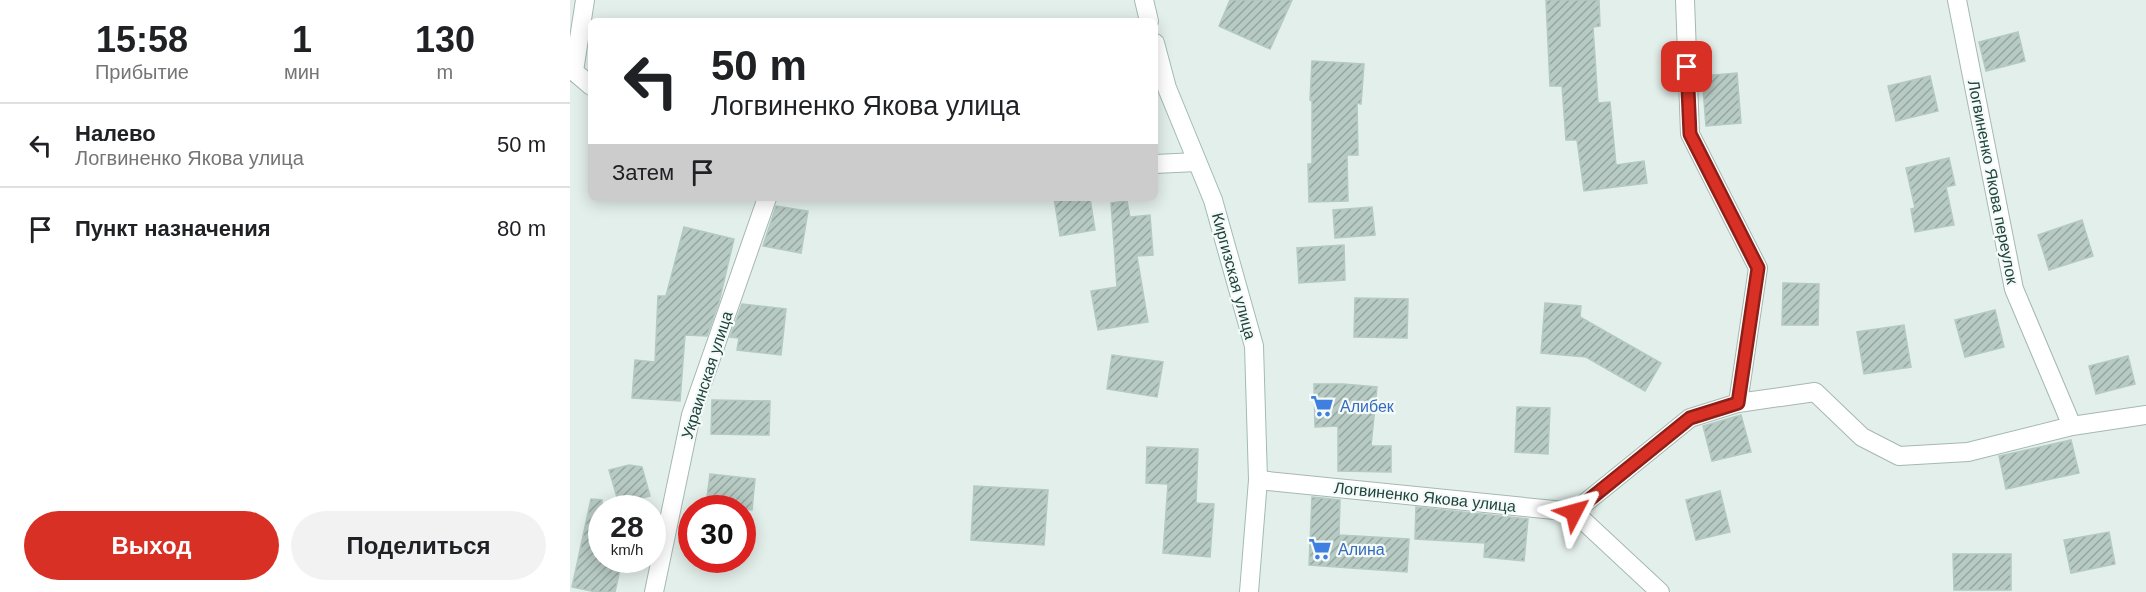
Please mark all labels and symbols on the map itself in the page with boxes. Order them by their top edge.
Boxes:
pin [1661,41,1712,92]
street label: Логвиненко Якова переулок [1965,79,2021,286]
street label: Киргизская улица [1209,211,1259,341]
street label: Украинская улица [678,309,736,441]
supermarket icon: Алибек [1309,393,1335,419]
place label: Алибек [1340,398,1395,415]
street label: Логвиненко Якова улица [1333,479,1517,515]
position arrow [1542,480,1606,544]
speed limit sign: 30 [678,495,756,573]
supermarket icon: Алина [1307,536,1333,562]
place label: Алина [1338,541,1385,558]

